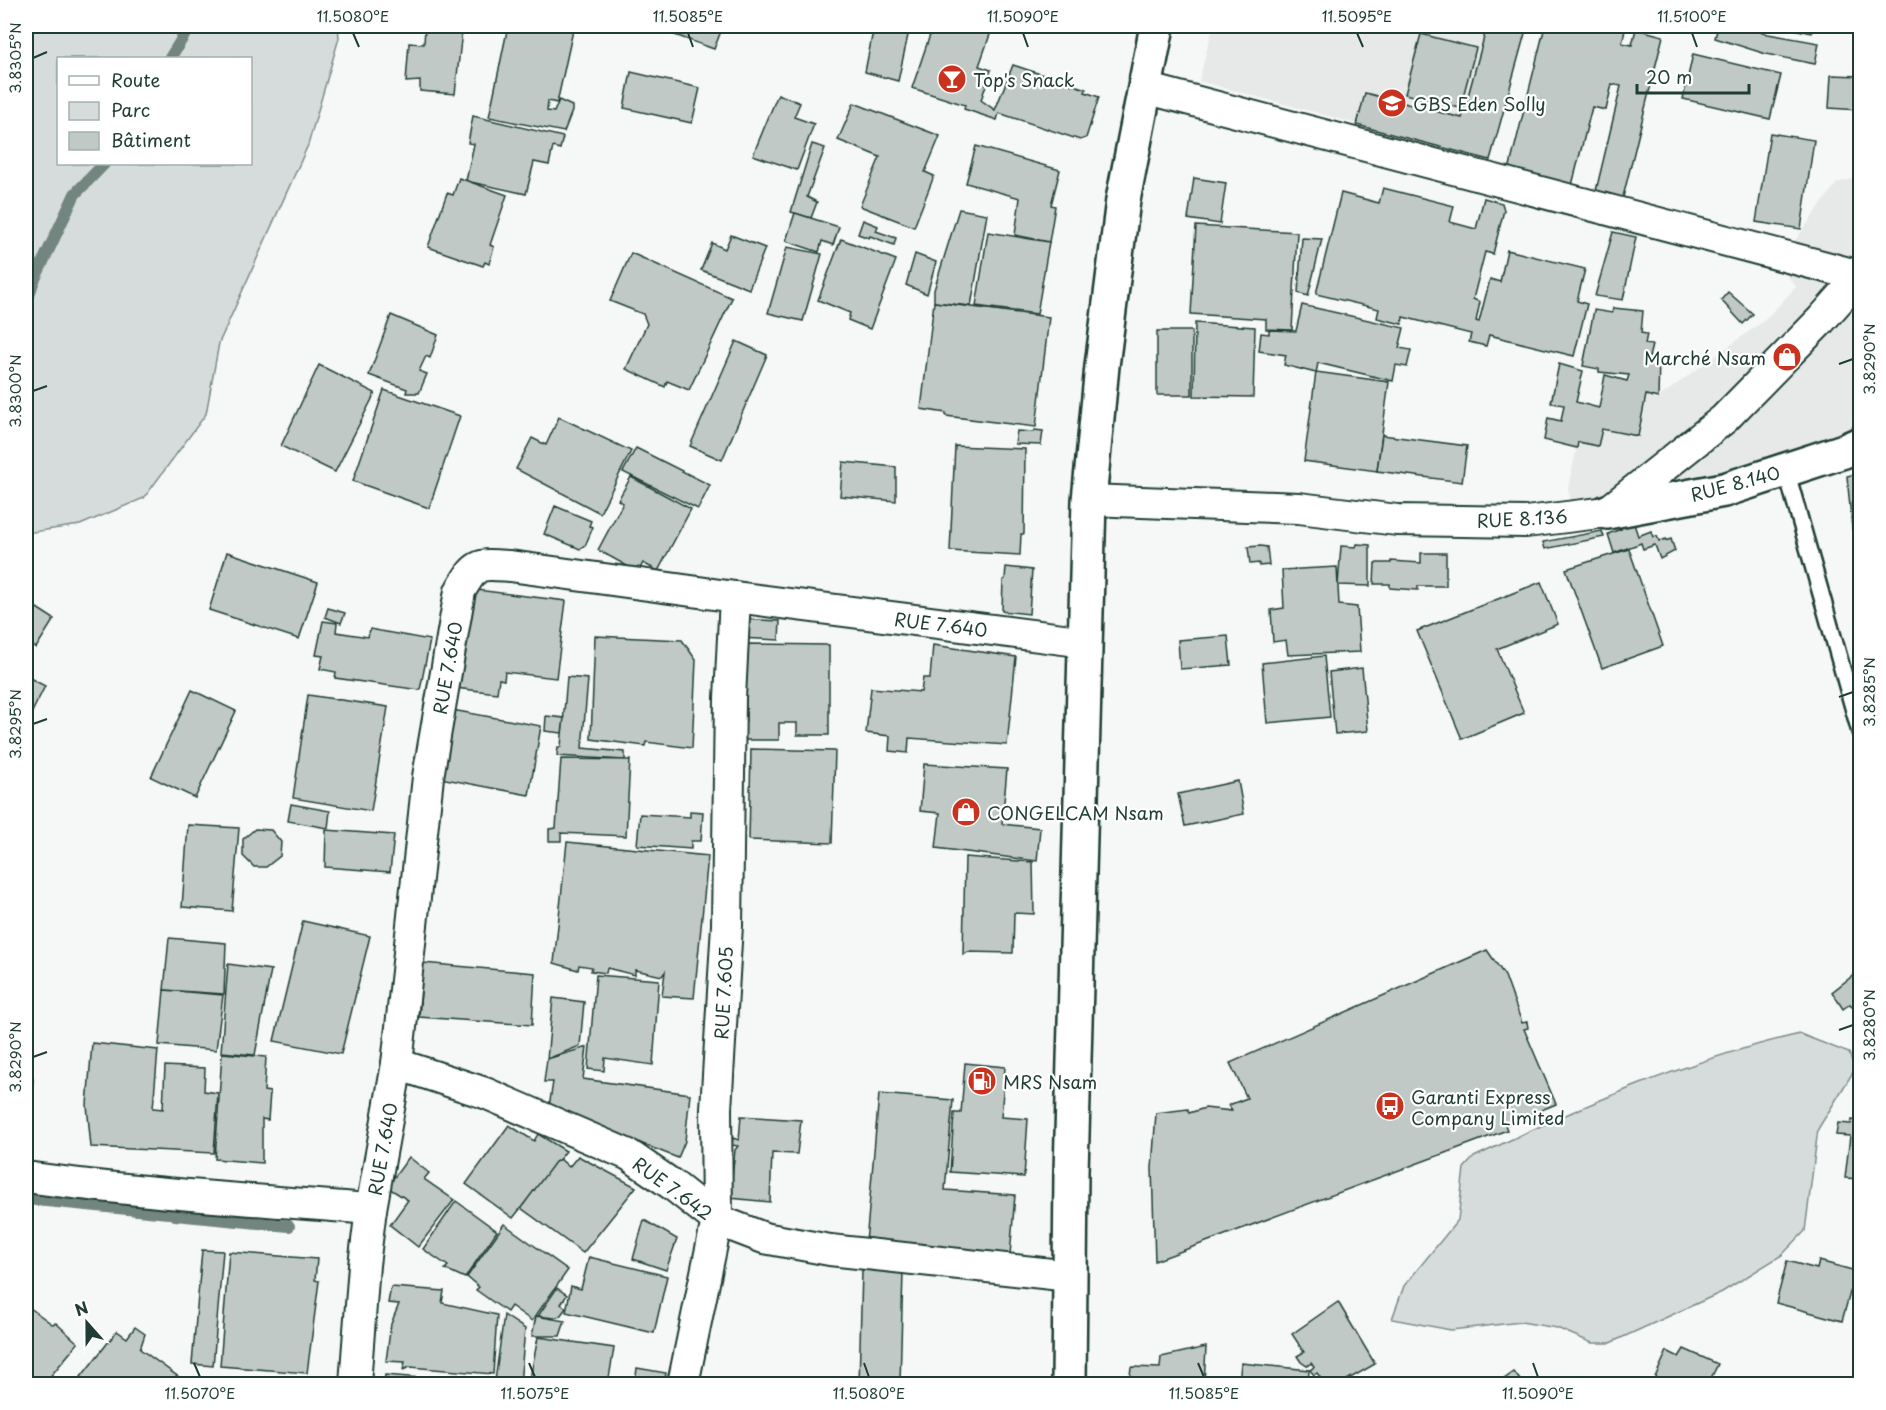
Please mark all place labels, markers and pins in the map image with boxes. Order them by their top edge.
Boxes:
bar icon: Top's Snack [936,63,968,95]
place label: Top's Snack [973,66,1075,93]
school or university icon: GBS Eden Solly [1376,87,1408,119]
place label: GBS Eden Solly [1413,90,1546,117]
shop icon: Marché Nsam [1771,341,1803,373]
place label: Marché Nsam [1644,344,1766,371]
shop icon: CONGELCAM Nsam [950,796,982,828]
place label: CONGELCAM Nsam [987,799,1164,826]
fuel station icon: MRS Nsam [966,1065,998,1097]
place label: MRS Nsam [1003,1068,1097,1095]
place label: Garanti Express Company Limited [1411,1083,1565,1131]
bus stop icon: Garanti Express Company Limited [1374,1090,1406,1122]

